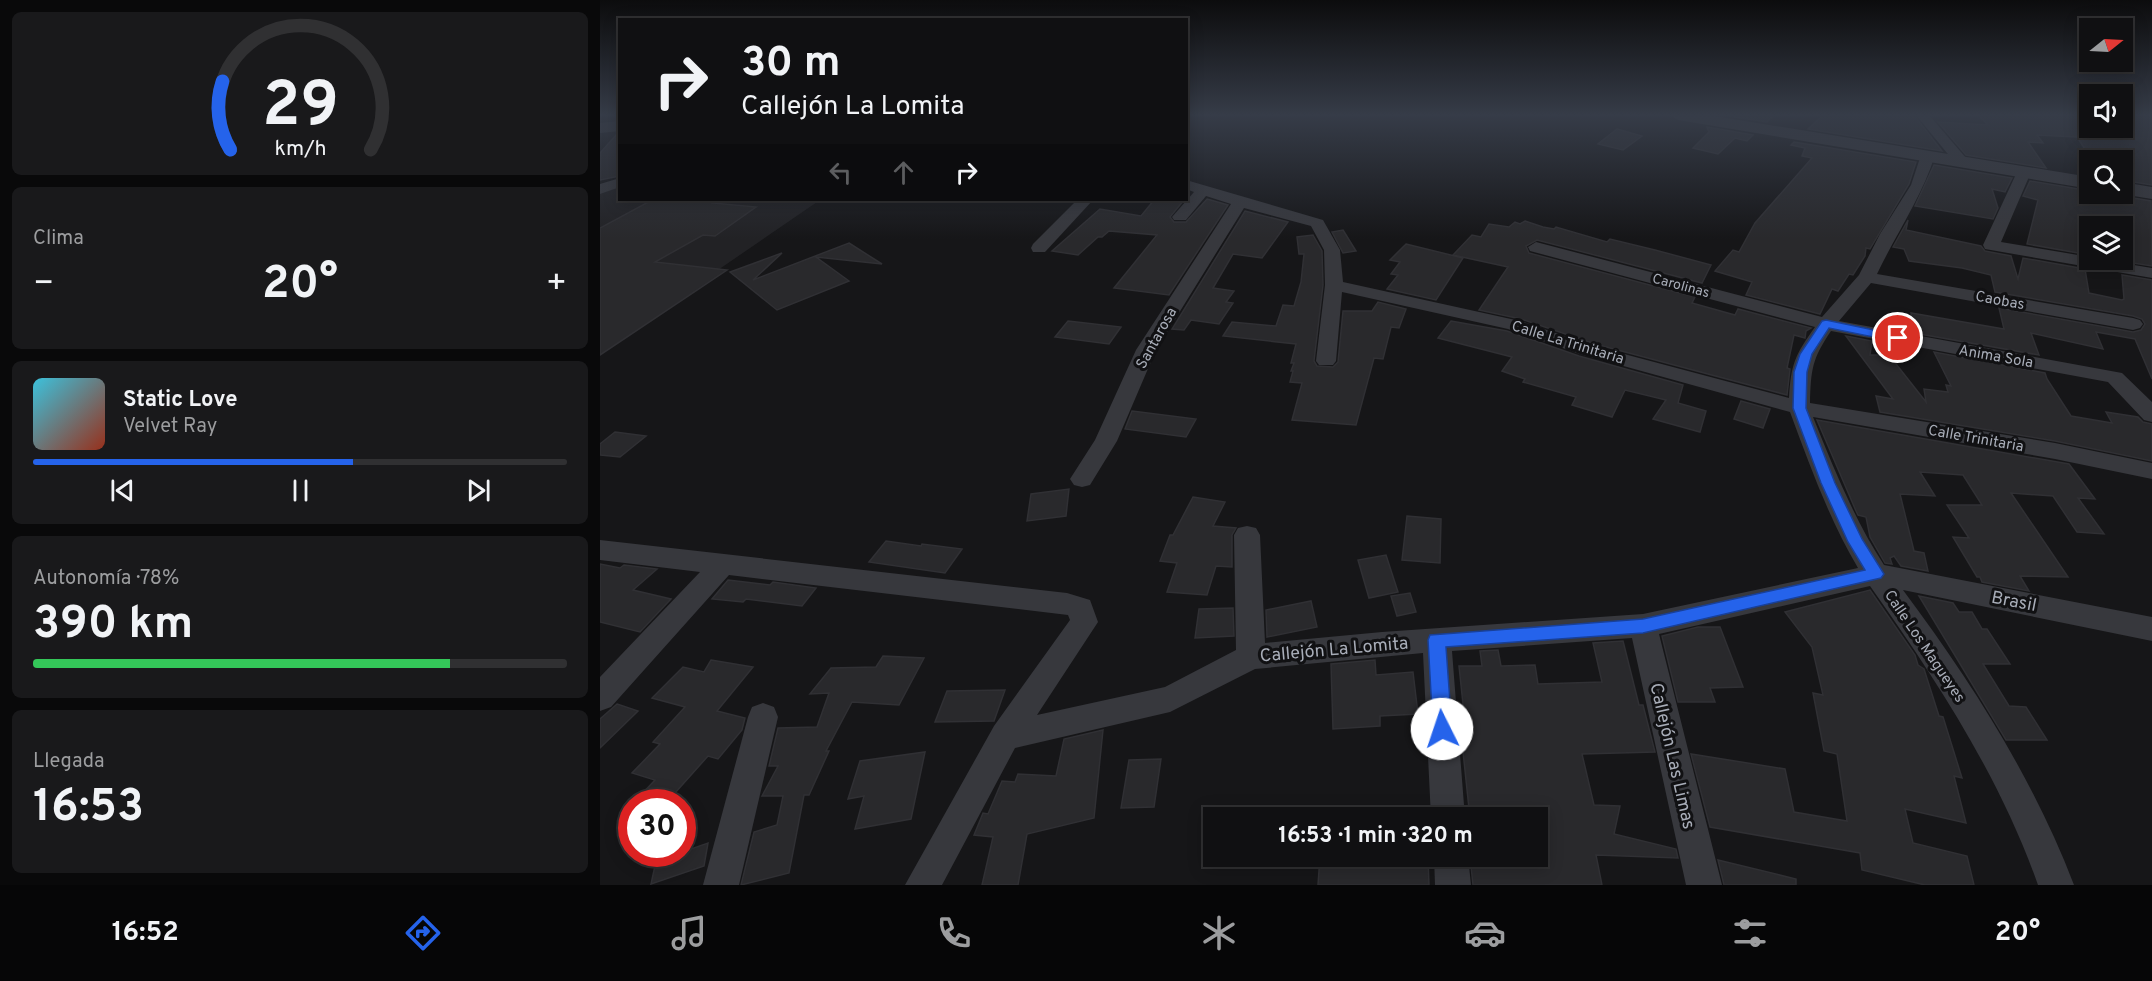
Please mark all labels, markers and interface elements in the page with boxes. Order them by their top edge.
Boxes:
north arrow [2079,18,2133,72]
map controls [2079,18,2133,270]
text: 30 m [741,38,840,91]
icon: right [642,42,720,120]
text: 29 [262,69,338,148]
button: sound [2079,84,2133,138]
text: Callejón La Lomita [741,90,964,124]
text: km/h [274,137,326,164]
button: search [2079,150,2133,204]
icon: left [824,156,857,189]
icon: ahead [887,156,920,189]
icon: right [950,156,983,189]
button: layers [2079,216,2133,270]
text: Clima [33,226,84,252]
text: 20° [262,257,338,314]
text: − [33,264,54,306]
text: + [546,264,567,306]
street label: Carolinas [1650,271,1711,302]
street label: Caobas [1974,288,2026,315]
street label: Santarosa [1133,305,1182,373]
pin [1872,312,1923,363]
street label: Calle La Trinitaria [1509,317,1626,370]
icon: arrive [1881,321,1914,354]
street label: Anima Sola [1957,342,2035,373]
text: Static Love [123,387,237,414]
text: Velvet Ray [123,414,217,440]
street label: Calle Trinitaria [1926,422,2025,457]
icon: previous [106,474,139,507]
icon: pause [284,474,317,507]
icon: next [462,474,495,507]
text: Autonomía · 78% [33,566,179,592]
street label: Calle Los Magueyes [1879,587,1968,707]
street label: Brasil [1989,587,2038,618]
text: 390 km [33,597,193,654]
street label: Callejón La Lomita [1259,633,1409,668]
street label: Callejón Las Limas [1644,681,1700,832]
position arrow [1410,697,1474,761]
text: Llegada [33,749,105,775]
text: 16:53 [33,780,144,837]
speed limit sign: 30 [618,789,696,867]
text: 16:53 · 1 min · 320 m [1278,823,1473,850]
icon: directions [402,912,444,954]
icon: music [668,912,710,954]
icon: phone [933,912,975,954]
icon: climate [1198,912,1240,954]
icon: car [1464,912,1506,954]
icon: filters [1729,912,1771,954]
text: 16:52 [112,916,179,950]
text: 20° [1995,916,2040,950]

